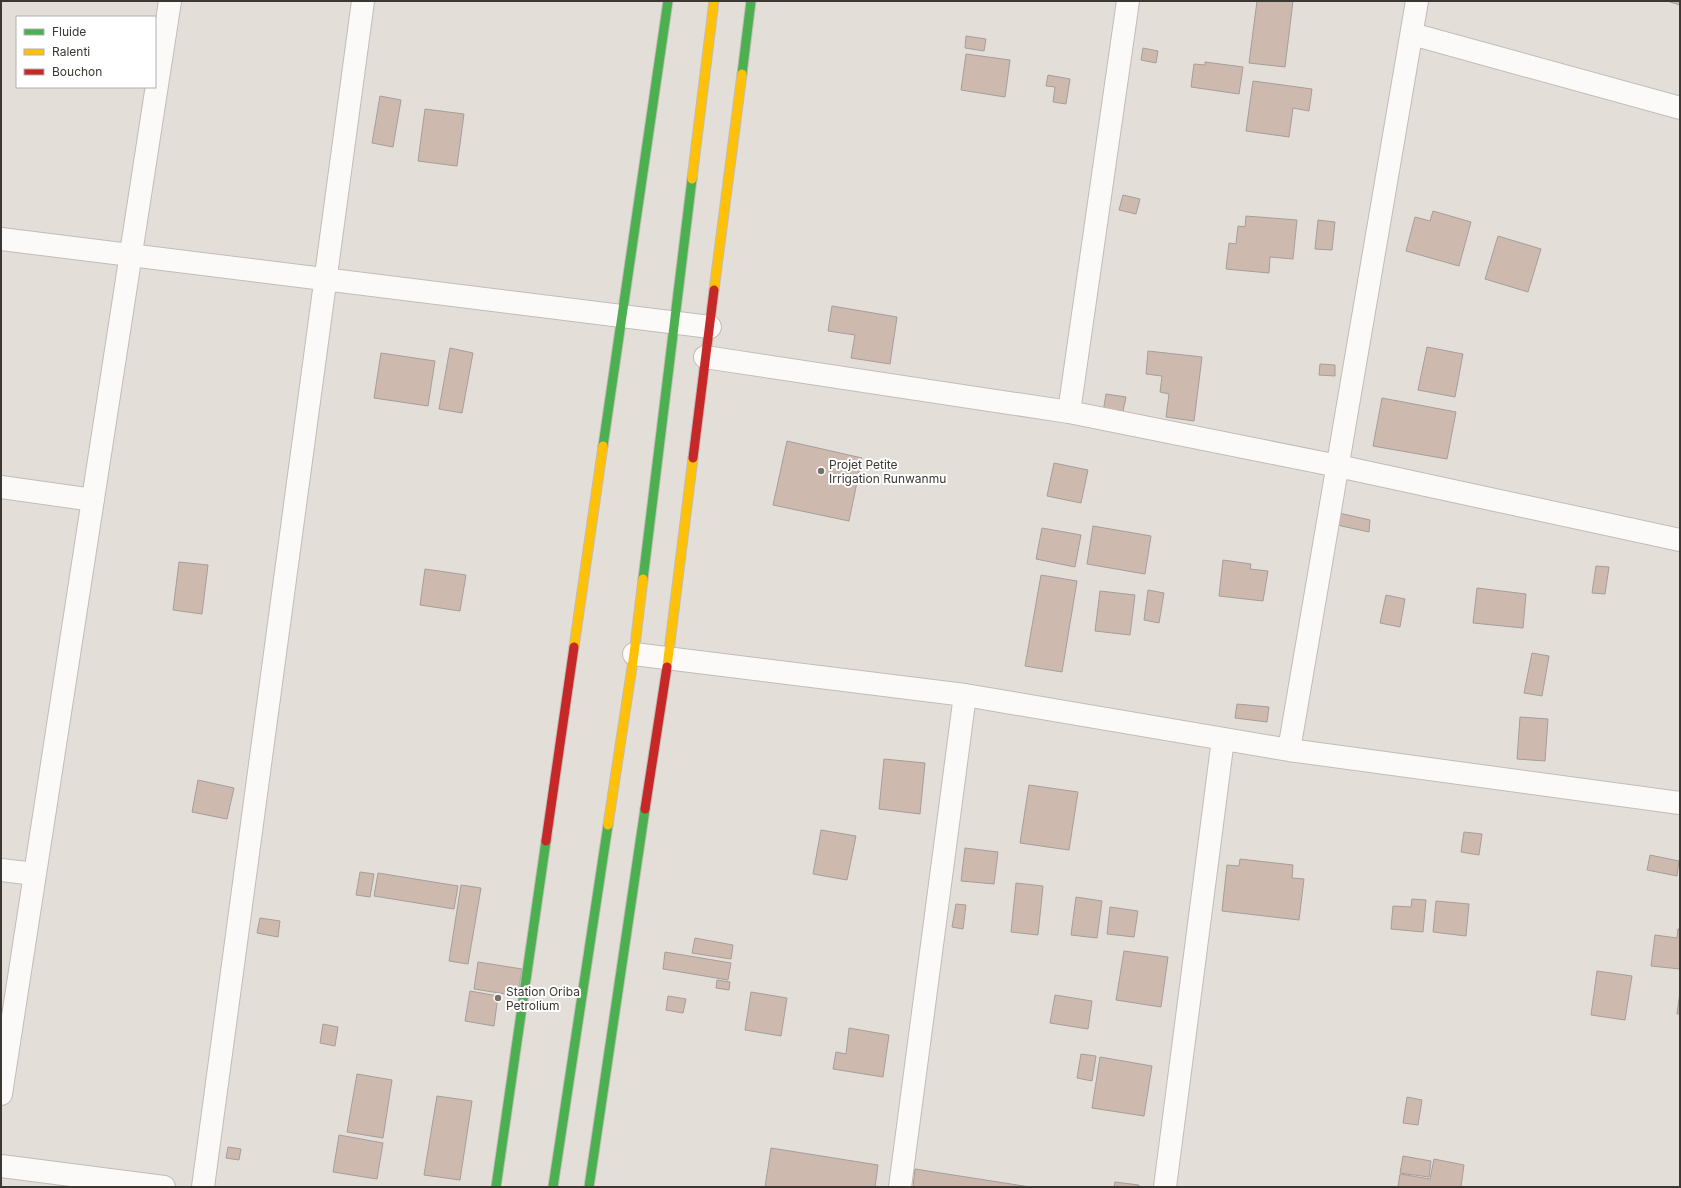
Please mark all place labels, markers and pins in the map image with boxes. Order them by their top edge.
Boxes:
place label: Projet Petite Irrigation Runwanmu [829,457,946,486]
marker: Projet Petite Irrigation Runwanmu [816,466,826,476]
place label: Station Oriba Petrolium [506,984,580,1013]
marker: Station Oriba Petrolium [493,993,503,1003]

